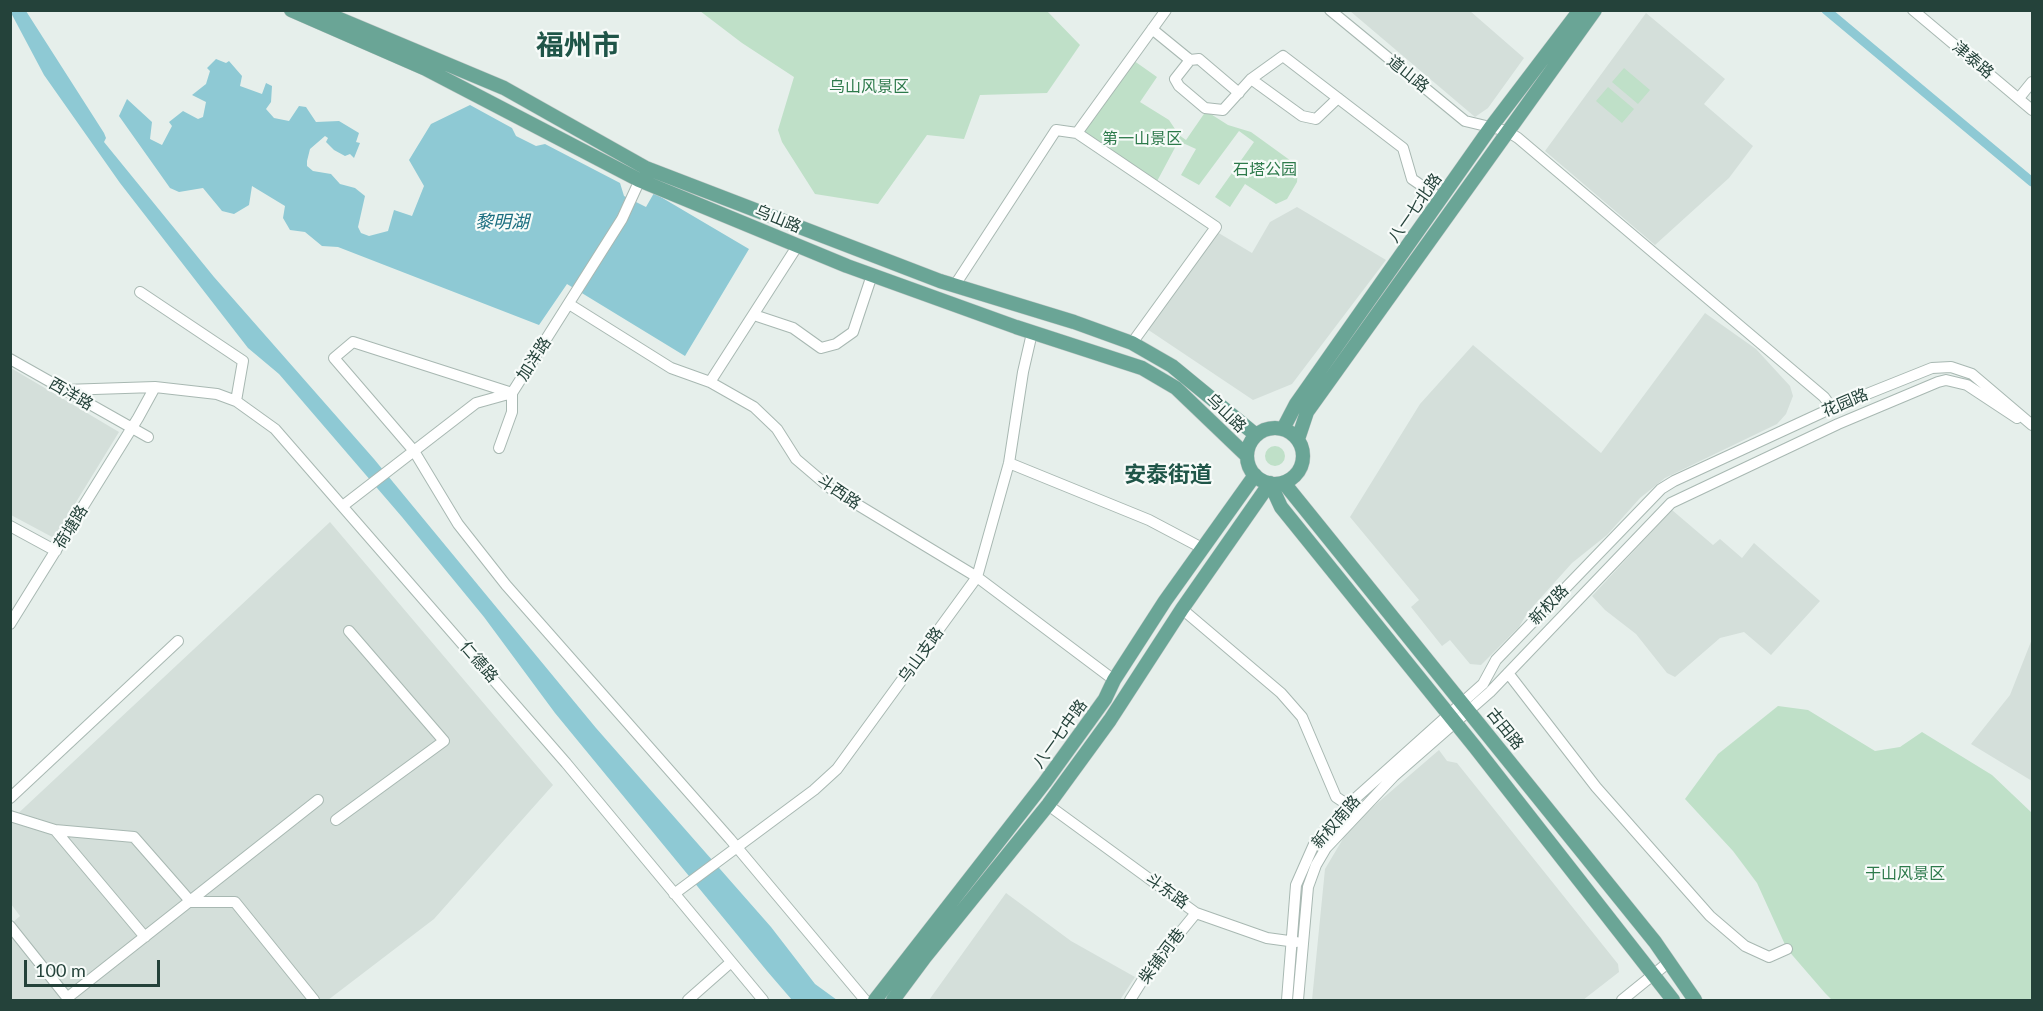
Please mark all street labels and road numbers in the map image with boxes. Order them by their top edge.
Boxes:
street label: 津泰路 [1948,37,1998,83]
street label: 道山路 [1383,51,1433,97]
street label: 八一七北路 [1384,170,1446,246]
street label: 乌山路 [752,201,804,237]
street label: 加洋路 [513,334,555,384]
street label: 西洋路 [45,374,97,414]
street label: 花园路 [1819,385,1871,421]
street label: 乌山路 [1202,389,1250,437]
street label: 斗西路 [814,471,864,513]
street label: 荷塘路 [50,502,92,552]
street label: 新权路 [1525,581,1573,629]
street label: 乌山支路 [894,623,948,687]
street label: 仁德路 [456,638,502,686]
street label: 八一七中路 [1029,696,1091,772]
street label: 古田路 [1482,704,1528,754]
street label: 新权南路 [1308,792,1364,852]
street label: 斗东路 [1142,869,1192,913]
street label: 柴铺河巷 [1135,925,1189,987]

